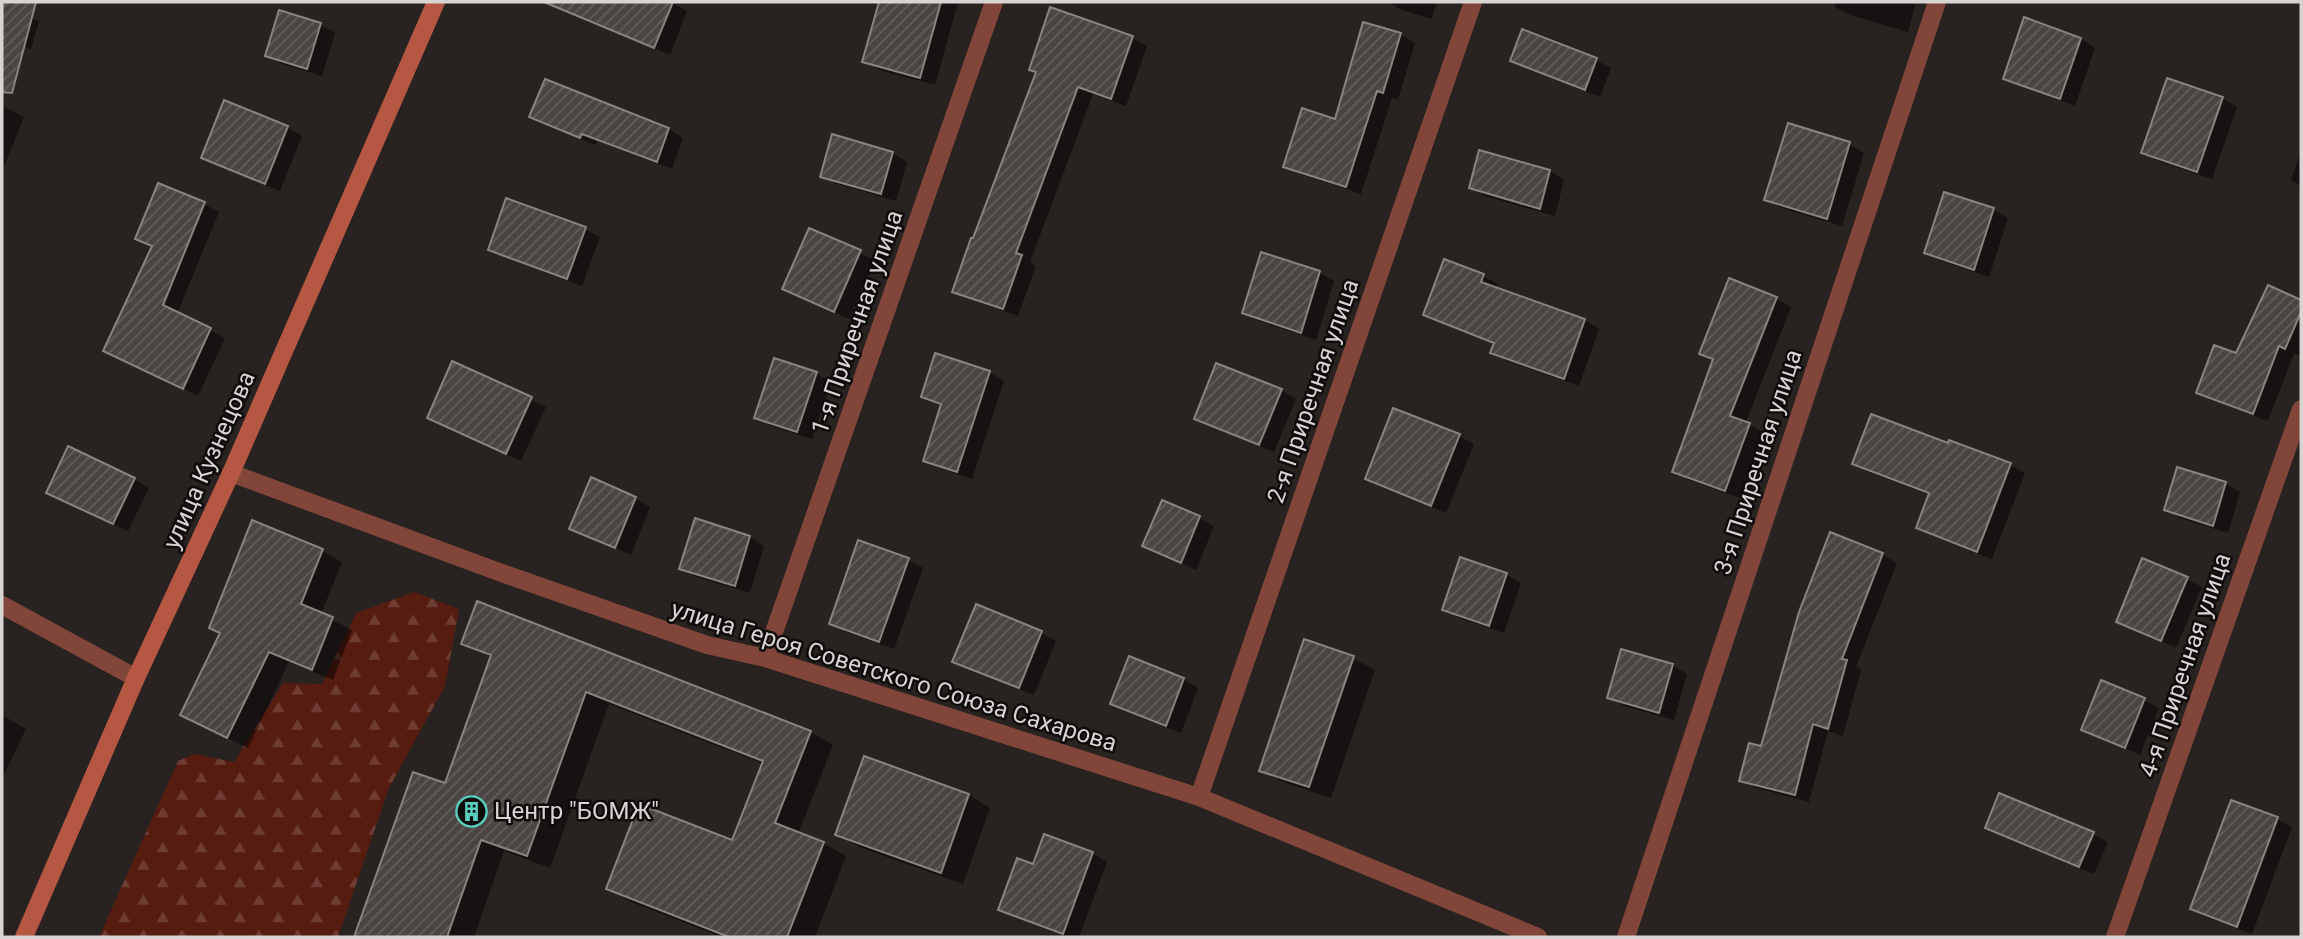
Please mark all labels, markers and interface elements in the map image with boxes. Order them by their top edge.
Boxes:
street label: 1-я Приречная улица [806,206,908,438]
street label: 2-я Приречная улица [1262,275,1364,507]
street label: 3-я Приречная улица [1708,346,1808,578]
street label: улица Кузнецова [157,367,261,553]
street label: 4-я Приречная улица [2134,549,2236,781]
street label: улица Героя Советского Союза Сахарова [668,595,1120,757]
building icon: Центр "БОМЖ" [454,794,488,828]
place label: Центр "БОМЖ" [494,797,659,825]

